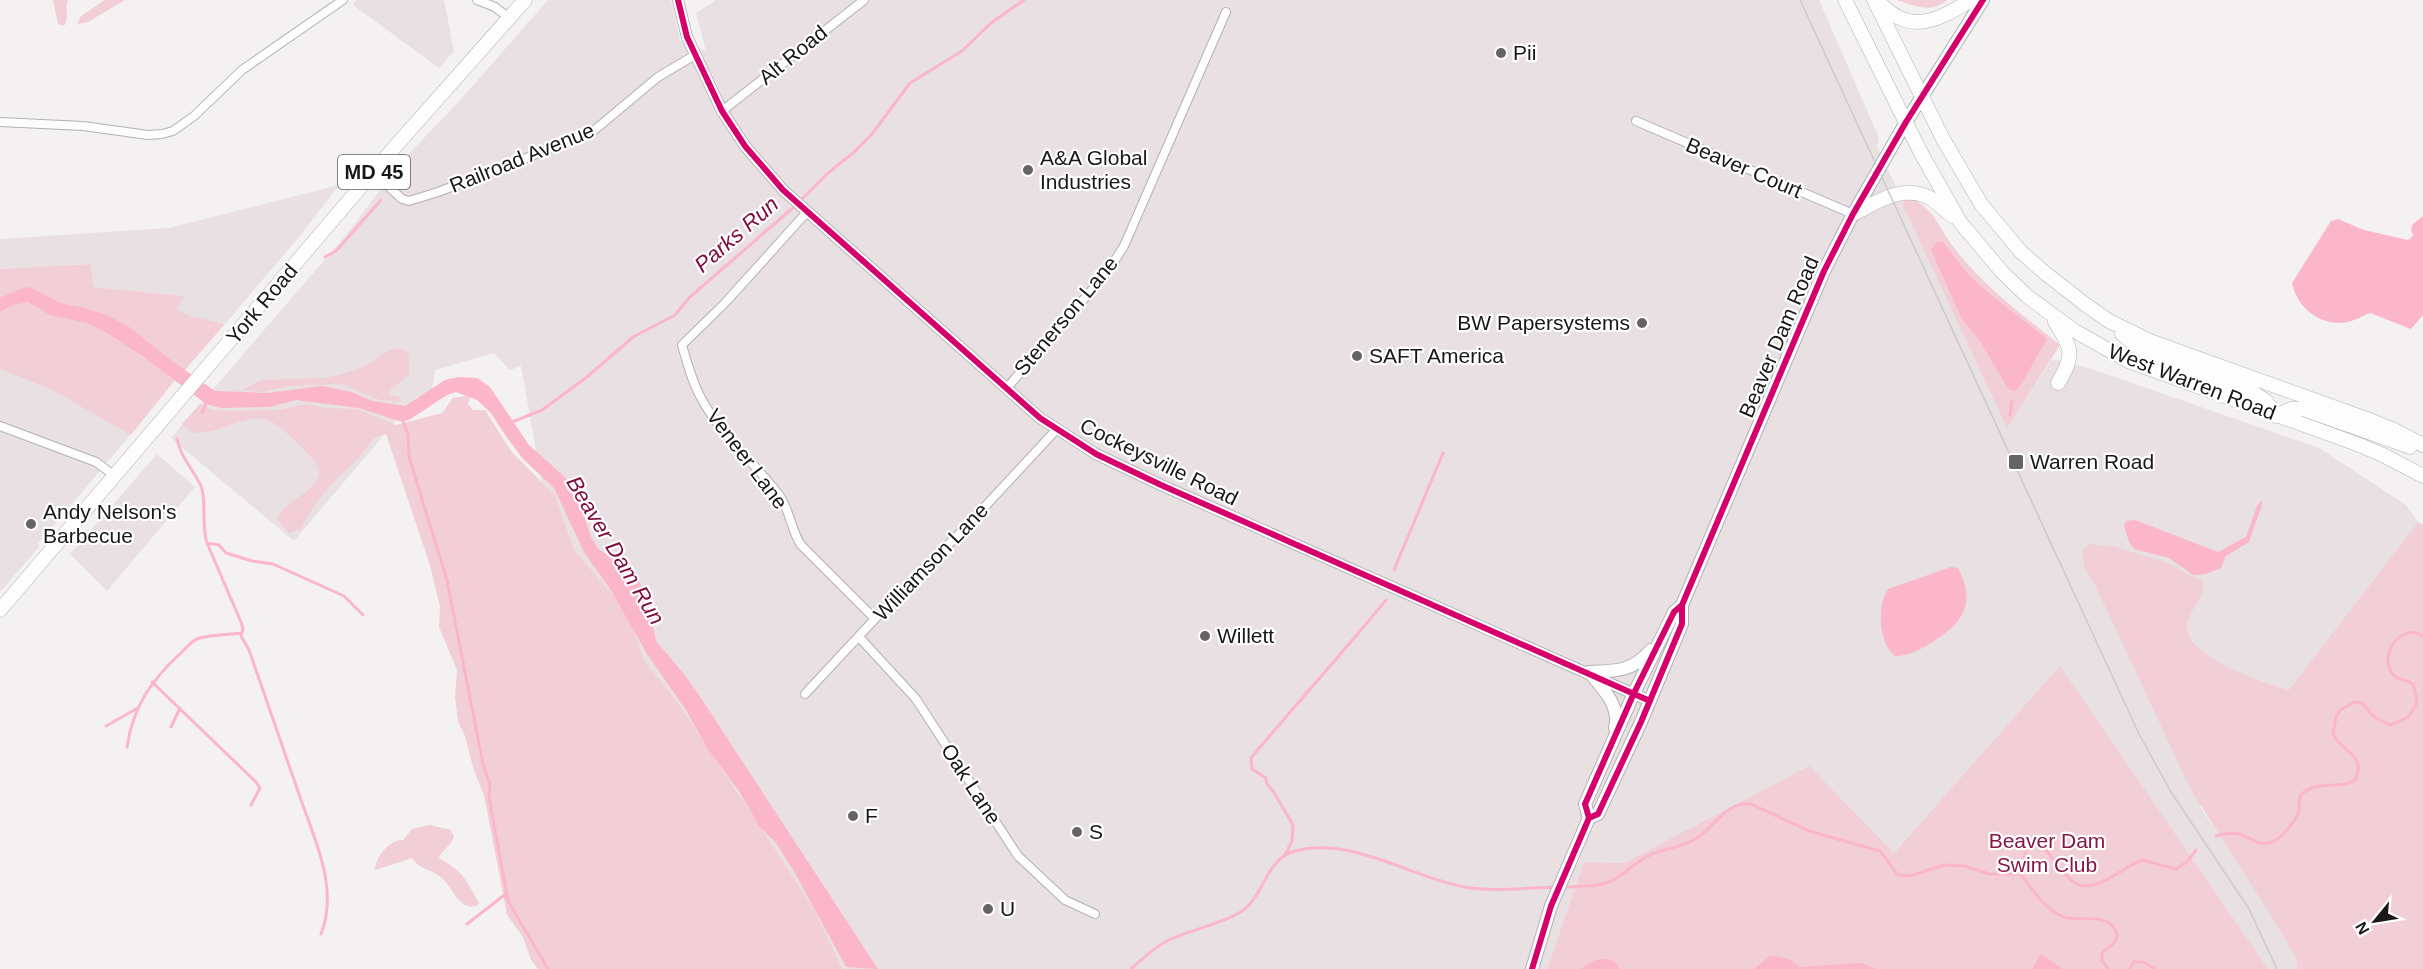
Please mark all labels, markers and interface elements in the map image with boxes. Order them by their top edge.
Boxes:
street label: Alt Road [754,20,831,89]
place label: Pii [1513,41,1536,64]
marker: Pii [1494,46,1508,60]
street label: Railroad Avenue [446,118,597,197]
street label: Beaver Court [1683,133,1806,202]
place label: A&A Global Industries [1040,146,1147,193]
road number: MD 45 [338,155,410,189]
marker: A&A Global Industries [1021,163,1035,177]
water label: Parks Run [689,191,783,278]
street label: Stenerson Lane [1009,251,1122,380]
street label: Beaver Dam Road [1734,253,1823,421]
street label: York Road [222,259,302,348]
place label: BW Papersystems [1457,311,1630,334]
marker: BW Papersystems [1635,316,1649,330]
street label: West Warren Road [2105,339,2279,424]
place label: SAFT America [1369,344,1504,367]
marker: SAFT America [1350,349,1364,363]
street label: Veneer Lane [702,404,792,513]
street label: Cockeysville Road [1077,413,1242,510]
place label: Warren Road [2030,450,2154,473]
marker: Warren Road [2007,453,2025,471]
water label: Beaver Dam Run [561,471,670,629]
street label: Williamson Lane [869,498,992,625]
place label: Andy Nelson's Barbecue [43,500,177,547]
marker: Andy Nelson's Barbecue [24,517,38,531]
place label: Willett [1217,624,1274,647]
marker: Willett [1198,629,1212,643]
street label: Oak Lane [937,739,1006,828]
place label: F [865,804,878,827]
marker: F [846,809,860,823]
place label: S [1089,820,1103,843]
marker: S [1070,825,1084,839]
park label: Beaver Dam Swim Club [1989,829,2105,876]
north arrow [2345,891,2405,951]
place label: U [1000,897,1015,920]
marker: U [981,902,995,916]
text: N [2352,919,2373,938]

